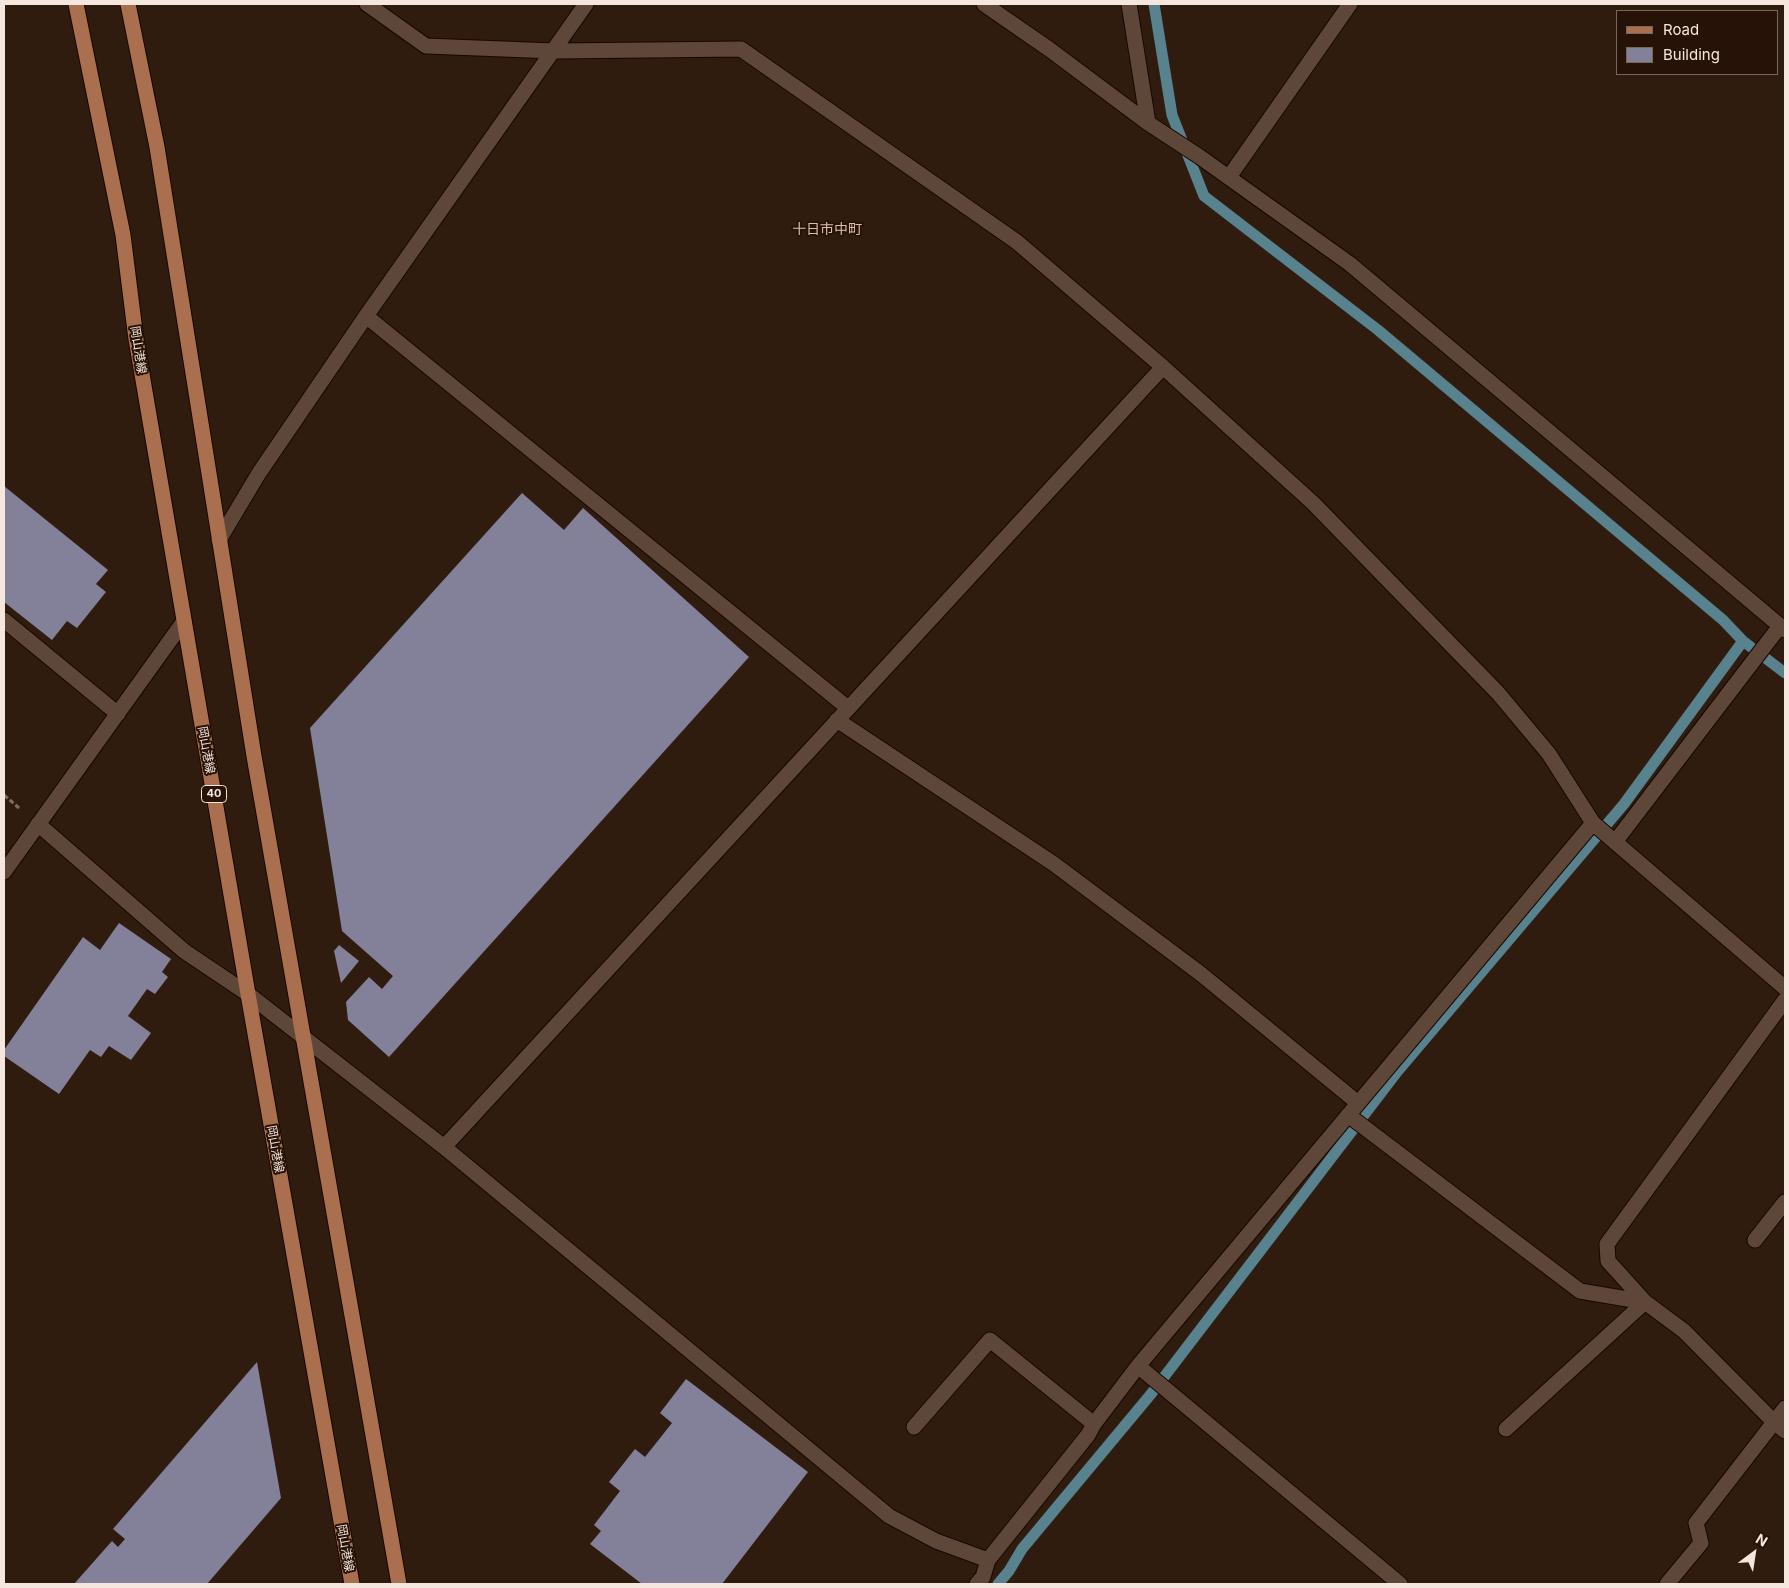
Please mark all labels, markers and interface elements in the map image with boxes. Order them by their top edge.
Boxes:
legend [1616,10,1779,75]
text: Road [1663,20,1699,39]
text: Building [1663,45,1720,64]
district label: 十日市中町 [792,222,862,238]
street label: 岡山港線 [127,325,149,375]
street label: 岡山港線 [195,725,217,775]
road number: 40 [202,786,226,802]
street label: 岡山港線 [264,1124,286,1174]
street label: 岡山港線 [334,1523,356,1573]
north arrow [1729,1528,1779,1578]
text: N [1753,1530,1771,1550]

